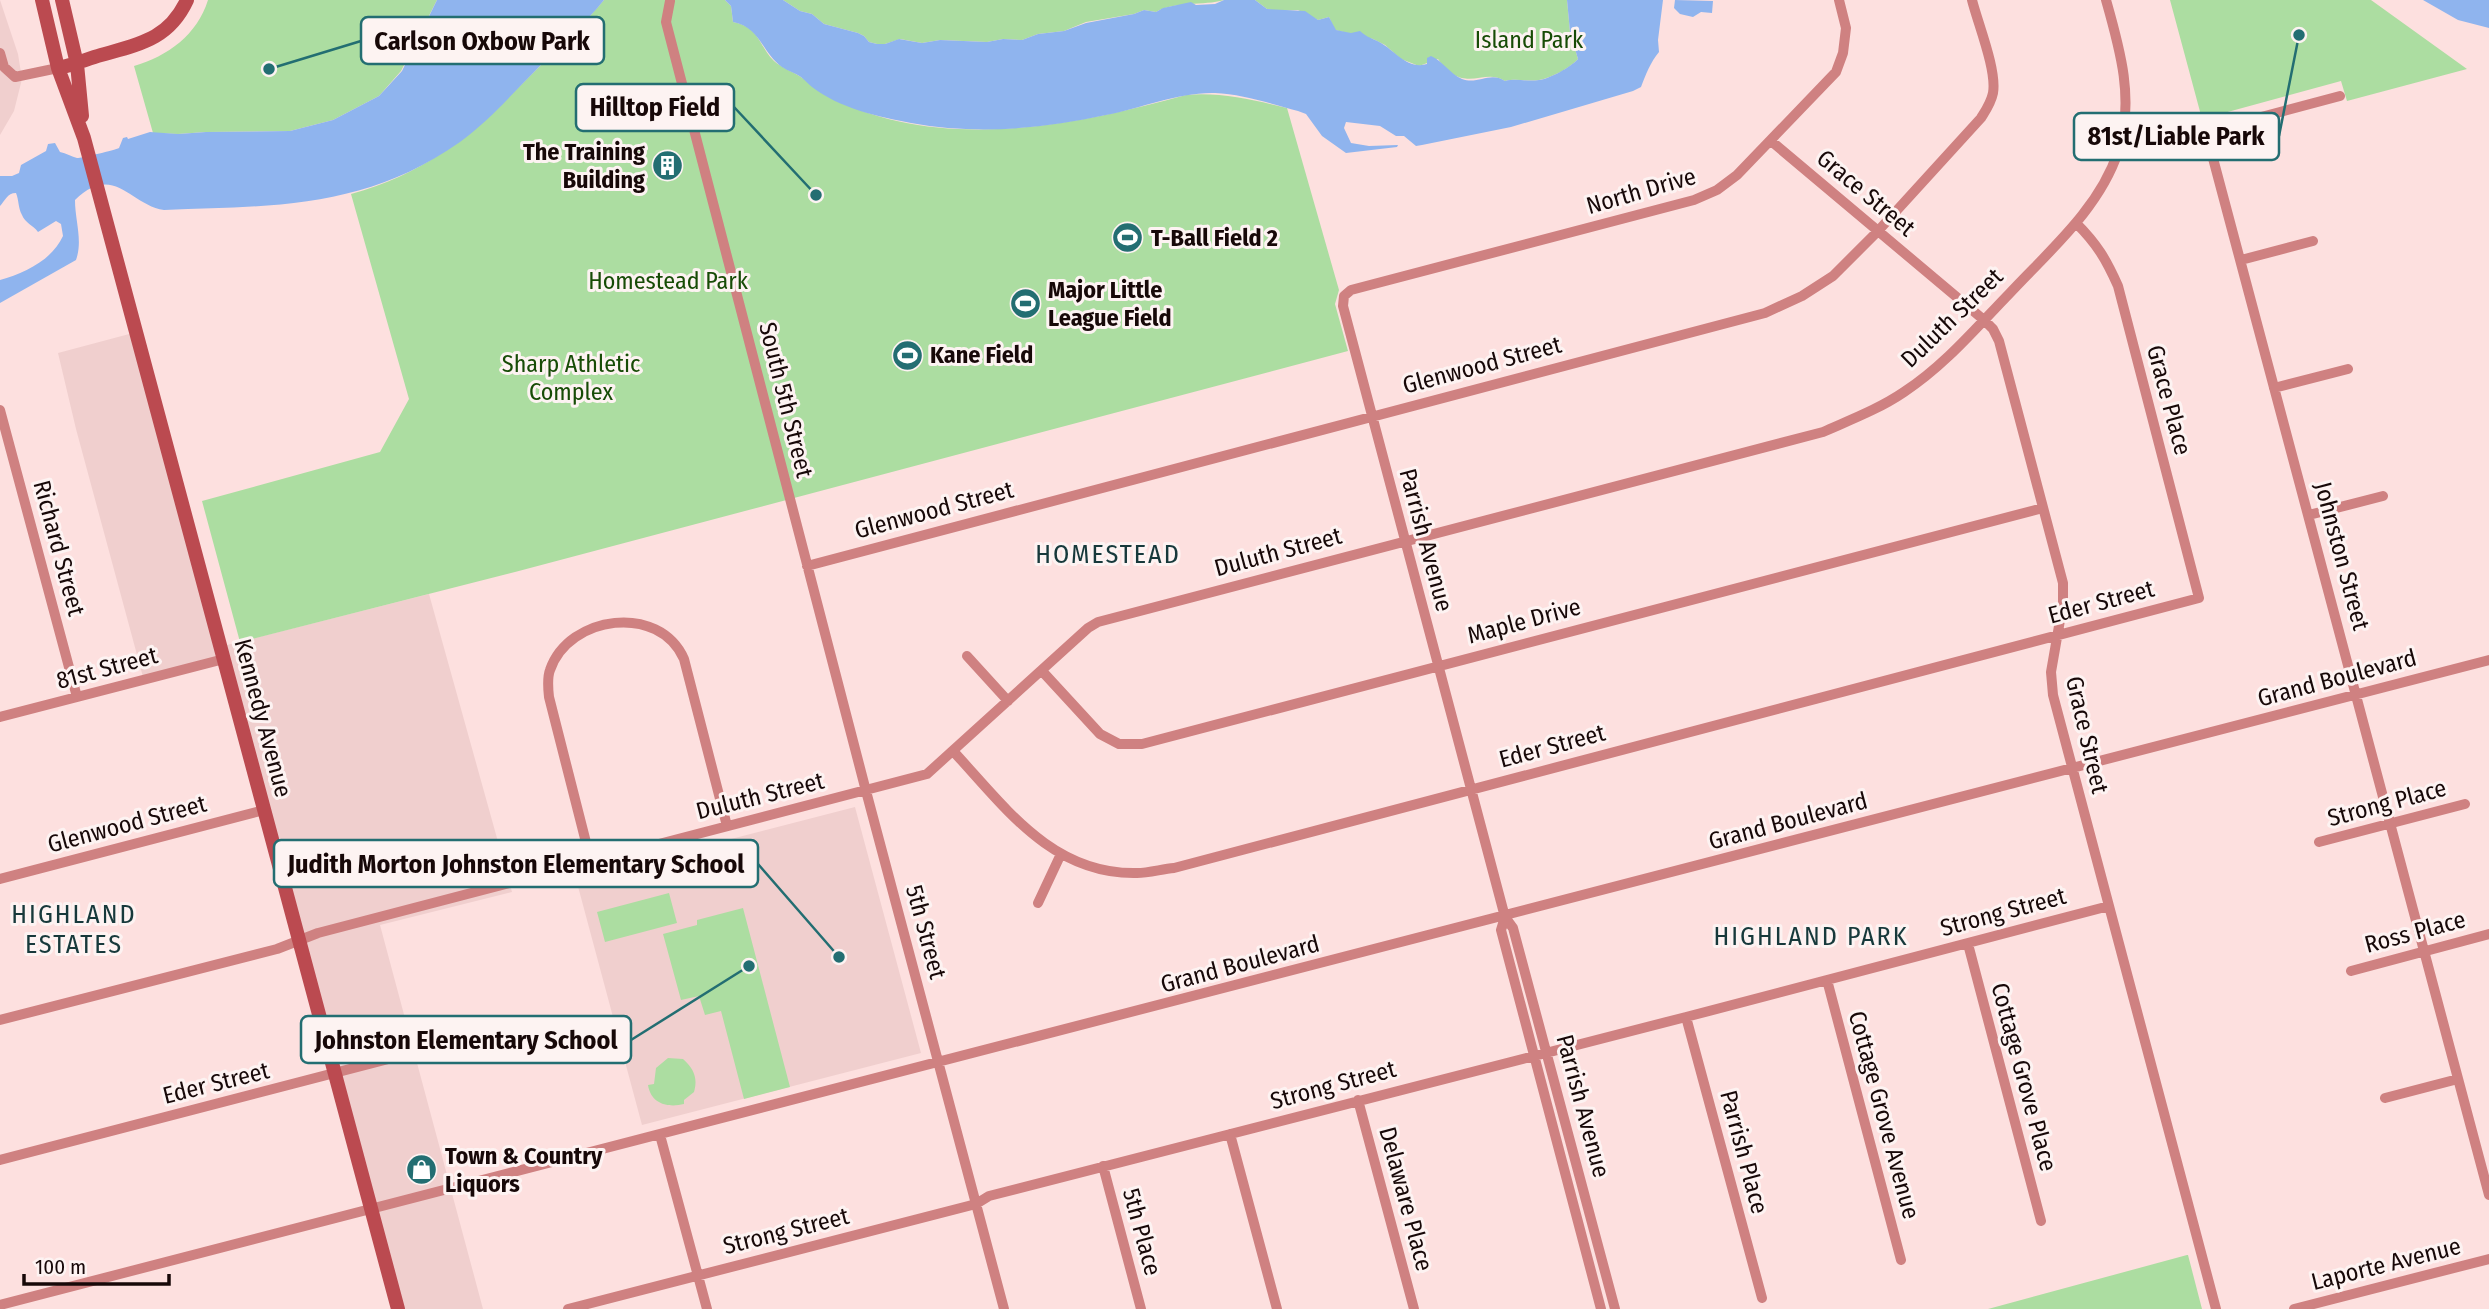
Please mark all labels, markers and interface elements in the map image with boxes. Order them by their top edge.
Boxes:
callout: Carlson Oxbow Park [361,17,604,64]
text: Carlson Oxbow Park [374,26,590,57]
park label: Island Park [1475,26,1584,54]
callout: Hilltop Field [576,84,734,131]
text: Hilltop Field [590,92,720,123]
callout: 81st/Liable Park [2074,113,2279,160]
text: 81st/Liable Park [2088,121,2265,152]
place label: The Training Building [523,138,645,194]
street label: Grace Street [1811,144,1921,242]
building icon: The Training Building [651,149,685,183]
street label: North Drive [1583,162,1699,220]
sports icon: T-Ball Field 2 [1111,221,1145,255]
place label: T-Ball Field 2 [1151,224,1278,252]
street label: Duluth Street [1895,262,2009,373]
park label: Homestead Park [588,267,749,295]
place label: Major Little League Field [1048,276,1172,332]
sports icon: Major Little League Field [1008,287,1042,321]
street label: South 5th Street [753,319,819,481]
street label: Glenwood Street [1400,330,1564,400]
sports icon: Kane Field [890,338,924,372]
place label: Kane Field [930,341,1033,369]
street label: Grace Place [2141,342,2197,458]
park label: Sharp Athletic Complex [502,350,640,406]
street label: Parrish Avenue [1394,466,1458,614]
street label: Glenwood Street [852,475,1016,545]
street label: Richard Street [27,477,91,619]
street label: Johnston Street [2309,479,2375,633]
street label: Duluth Street [1211,522,1345,582]
district label: HOMESTEAD [1035,539,1181,570]
street label: Eder Street [2045,574,2157,630]
street label: Maple Drive [1464,592,1584,650]
street label: Kennedy Avenue [228,636,298,800]
street label: 81st Street [53,641,161,695]
street label: Grand Boulevard [2255,643,2419,713]
street label: Grace Street [2060,674,2114,796]
street label: Eder Street [1496,718,1608,774]
street label: Duluth Street [693,767,827,825]
street label: Strong Place [2325,774,2449,832]
street label: Grand Boulevard [1706,786,1870,856]
street label: Glenwood Street [45,789,209,859]
callout: Judith Morton Johnston Elementary School [274,840,758,887]
text: Judith Morton Johnston Elementary School [287,849,745,880]
street label: 5th Street [900,882,952,982]
street label: Strong Street [1937,882,2069,942]
district label: HIGHLAND ESTATES [11,899,137,960]
street label: Ross Place [2362,905,2468,959]
district label: HIGHLAND PARK [1713,921,1909,952]
street label: Grand Boulevard [1158,929,1322,999]
street label: Cottage Grove Place [1985,980,2063,1174]
street label: Cottage Grove Avenue [1843,1008,1925,1222]
callout: Johnston Elementary School [301,1016,631,1063]
text: Johnston Elementary School [314,1025,618,1056]
street label: Parrish Avenue [1551,1032,1615,1180]
street label: Strong Street [1267,1055,1399,1115]
street label: Eder Street [160,1056,272,1110]
street label: Parrish Place [1714,1087,1774,1217]
street label: Delaware Place [1373,1124,1439,1274]
place label: Town & Country Liquors [445,1142,603,1198]
shop icon: Town & Country Liquors [405,1153,439,1187]
street label: 5th Place [1117,1185,1167,1279]
street label: Strong Street [720,1202,852,1260]
street label: Laporte Avenue [2308,1232,2464,1296]
scale bar [24,1242,170,1286]
text: 100 m [35,1254,86,1280]

